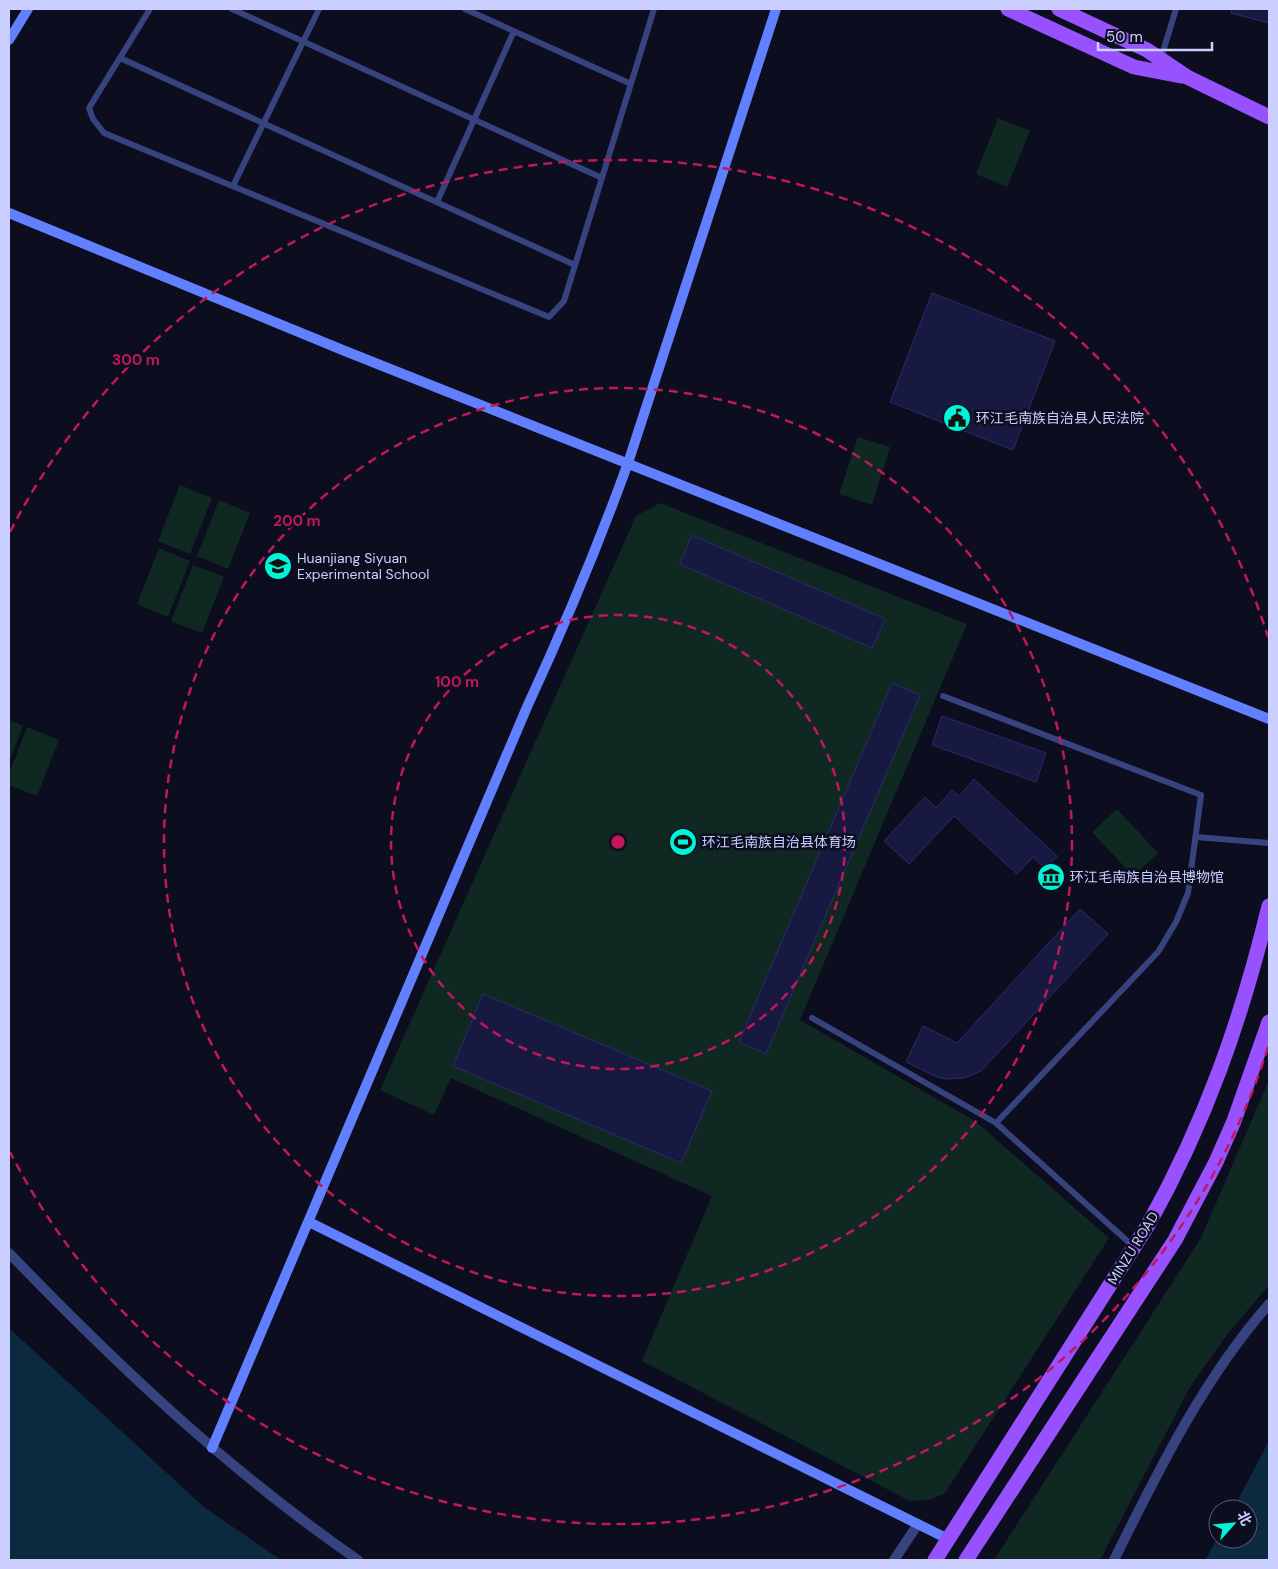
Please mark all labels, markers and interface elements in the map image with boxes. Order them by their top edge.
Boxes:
scale bar [1098,20,1212,52]
text: 50 m [1106,27,1143,47]
text: 300 m [112,350,160,370]
public building icon: 环江毛南族自治县人民法院 [942,403,972,433]
place label: 环江毛南族自治县人民法院 [976,409,1144,427]
text: 200 m [273,511,321,531]
place label: Huanjiang Siyuan Experimental School [297,549,429,583]
school or university icon: Huanjiang Siyuan Experimental School [263,551,293,581]
text: 100 m [435,672,479,692]
sports icon: 环江毛南族自治县体育场 [668,827,698,857]
centre of rings [609,833,627,851]
place label: 环江毛南族自治县体育场 [702,833,856,851]
museum icon: 环江毛南族自治县博物馆 [1036,862,1066,892]
place label: 环江毛南族自治县博物馆 [1070,868,1224,886]
street label: MINZU ROAD [1103,1208,1163,1288]
north arrow [1208,1499,1258,1549]
text: 北 [1233,1508,1256,1528]

